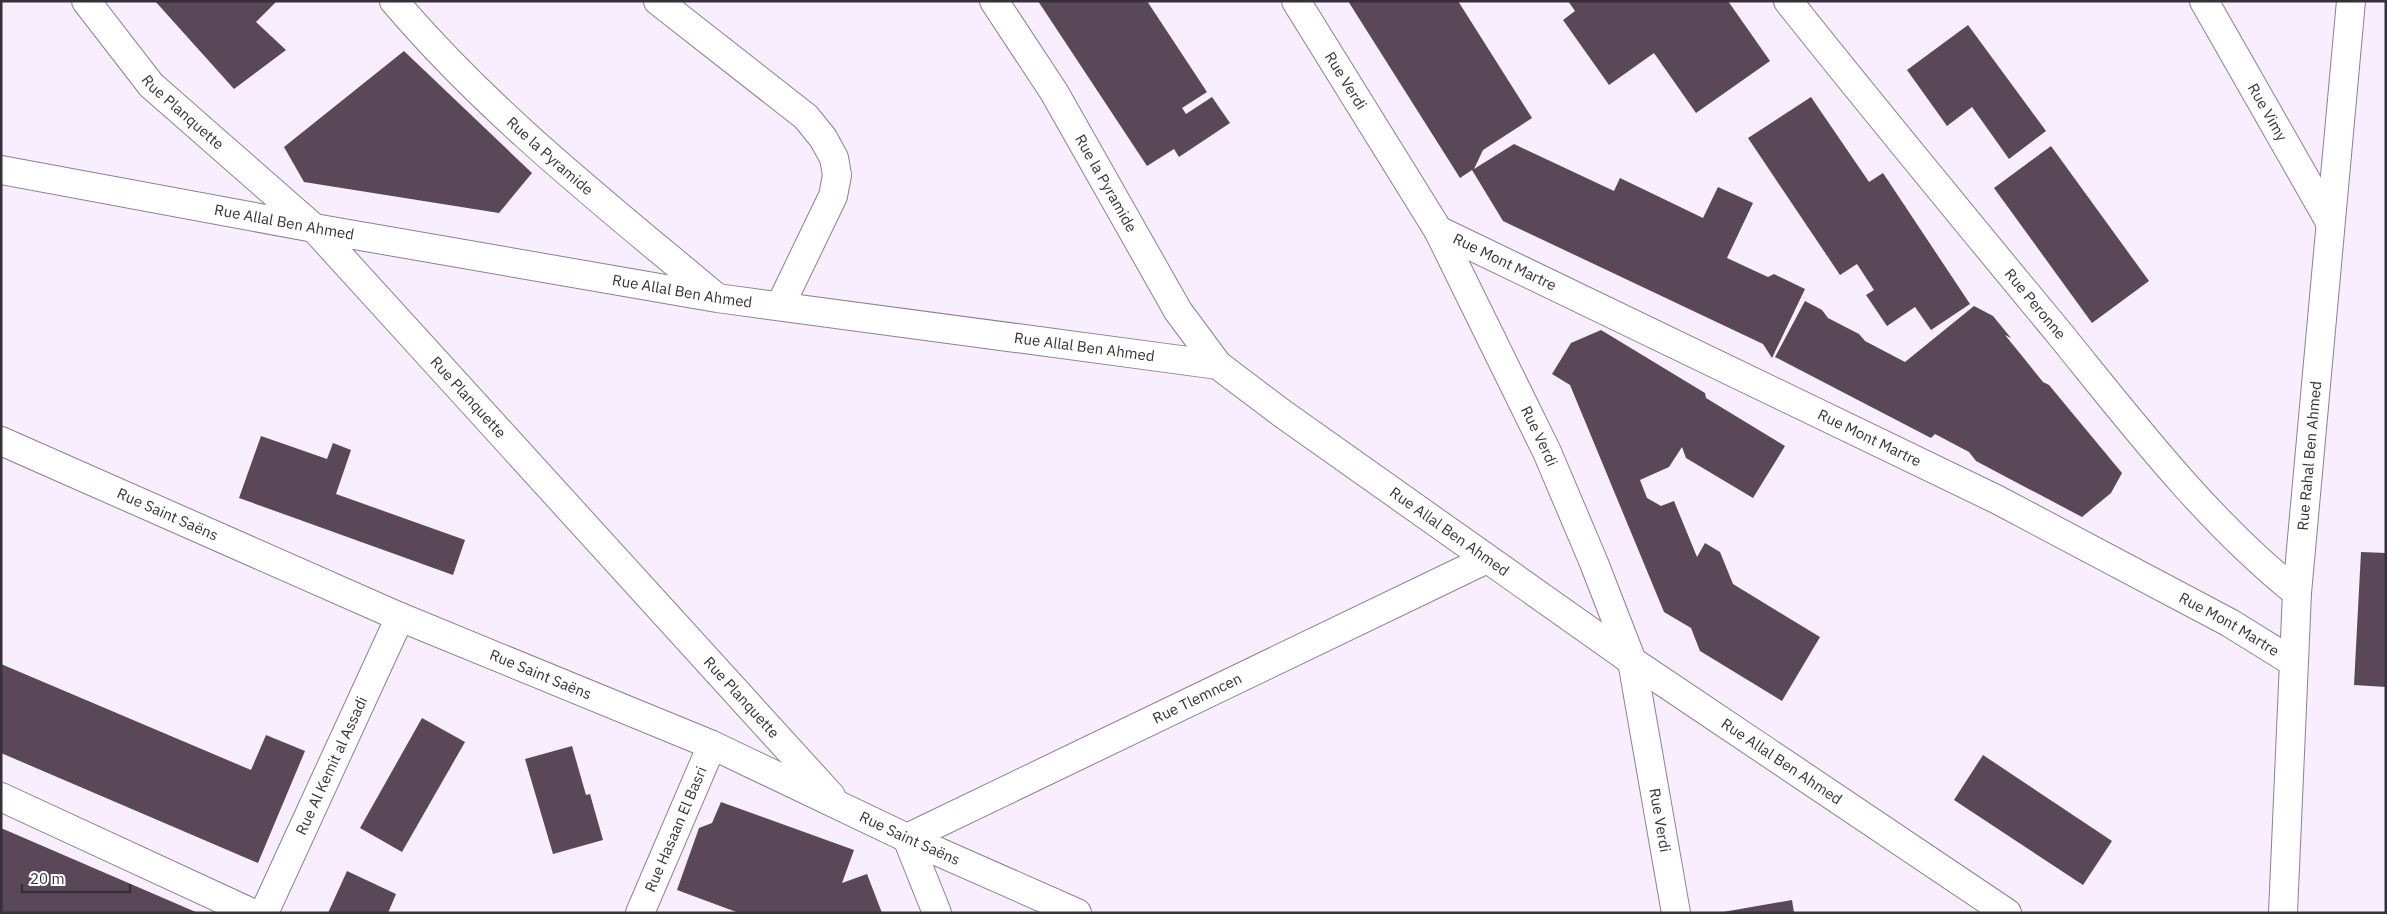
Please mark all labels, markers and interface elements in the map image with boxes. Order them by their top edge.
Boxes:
street label: Rue Verdi [1321,48,1371,113]
street label: Rue Planquette [138,71,228,154]
street label: Rue Vimy [2244,80,2292,145]
street label: Rue la Pyramide [503,112,597,199]
street label: Rue la Pyramide [1071,131,1141,235]
street label: Rue Allal Ben Ahmed [213,200,356,244]
street label: Rue Mont Martre [1450,229,1560,295]
street label: Rue Peronne [2001,264,2070,343]
street label: Rue Allal Ben Ahmed [611,270,753,312]
street label: Rue Allal Ben Ahmed [1013,328,1156,365]
street label: Rue Planquette [427,352,510,442]
street label: Rue Rahal Ben Ahmed [2293,380,2325,531]
street label: Rue Verdi [1517,403,1562,469]
street label: Rue Mont Martre [1815,405,1925,471]
street label: Rue Saint Saëns [114,483,221,545]
street label: Rue Allal Ben Ahmed [1386,483,1513,580]
street label: Rue Mont Martre [2176,588,2283,660]
street label: Rue Saint Saëns [487,645,595,704]
street label: Rue Planquette [700,652,784,742]
street label: Rue Tlemncen [1149,668,1245,728]
street label: Rue Al Kemit al Assadi [291,693,371,838]
street label: Rue Allal Ben Ahmed [1718,714,1846,808]
street label: Rue Hasaan El Basri [640,763,711,895]
street label: Rue Verdi [1645,787,1675,854]
street label: Rue Saint Saëns [856,807,963,869]
scale bar [22,862,130,894]
text: 20 m [30,869,65,888]

